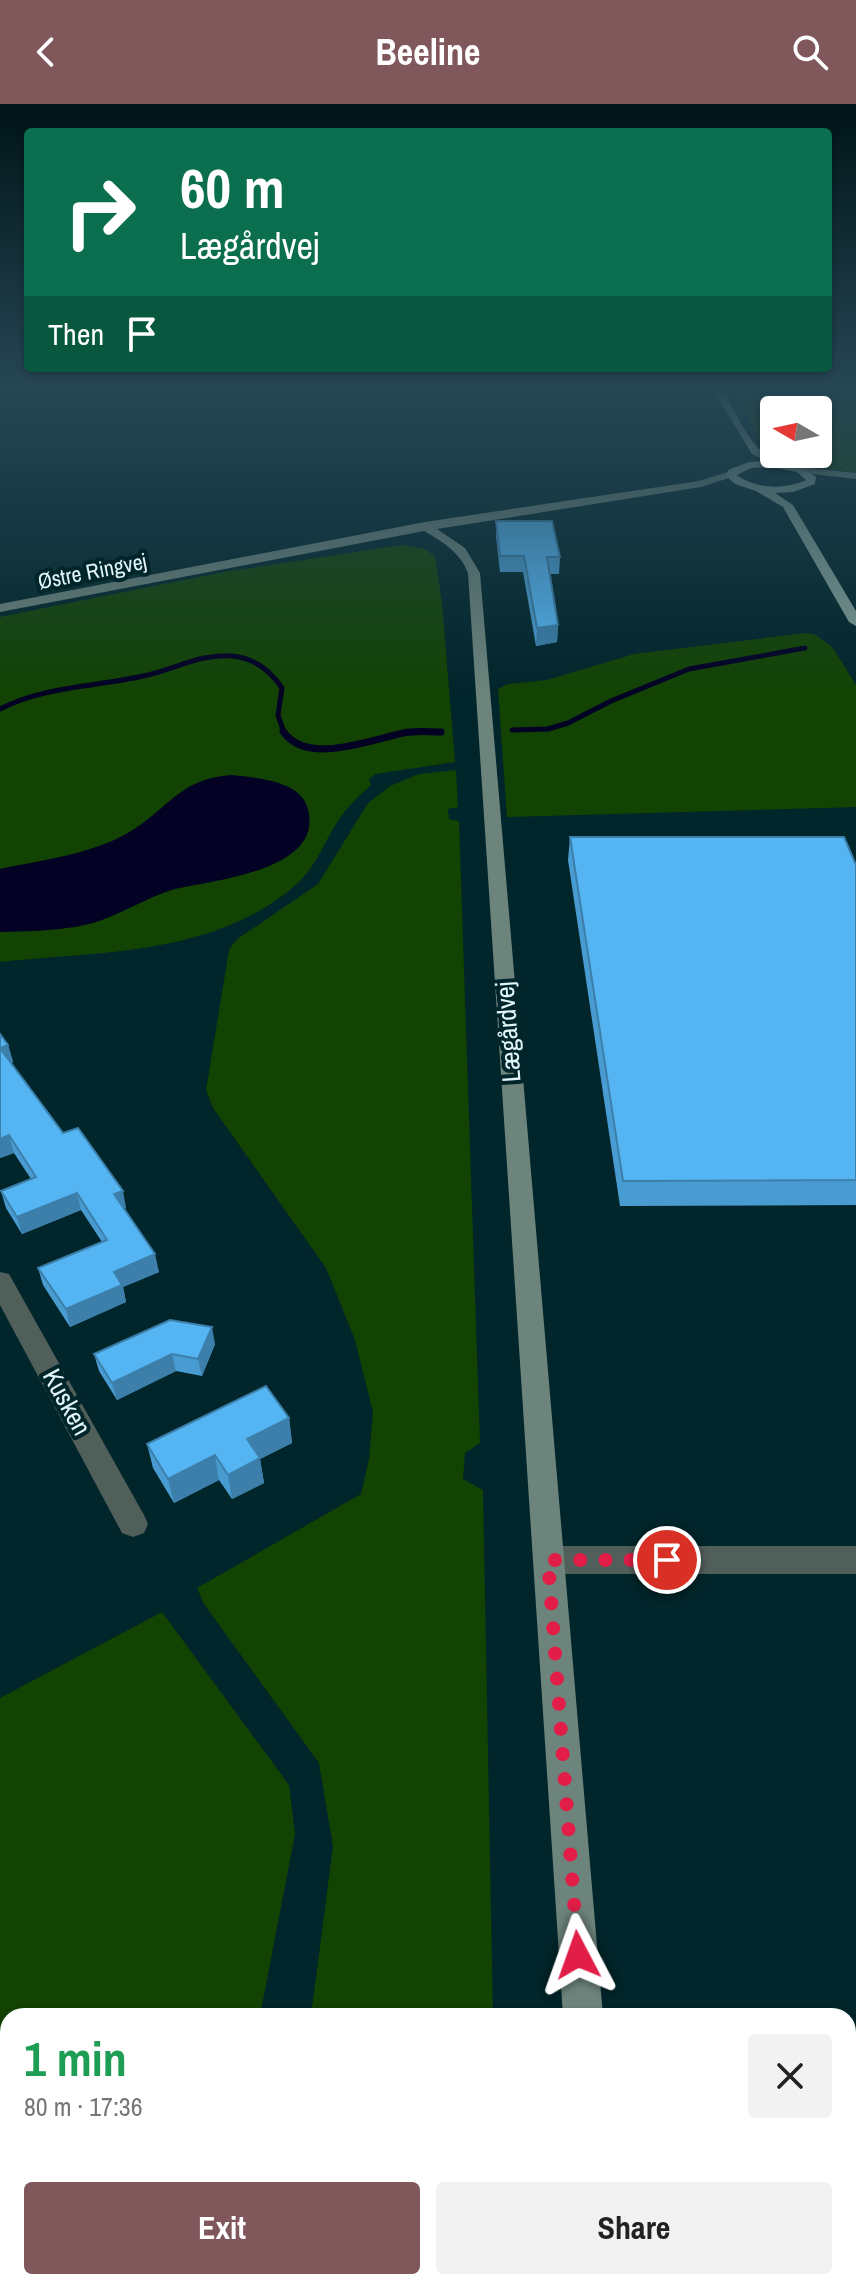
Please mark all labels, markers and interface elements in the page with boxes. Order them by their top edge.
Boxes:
text: Beeline [375,28,481,76]
icon: back [24,30,68,74]
icon: search [788,30,832,74]
text: 60 m [180,150,285,225]
icon: right [48,160,152,264]
text: Lægårdvej [180,222,319,270]
icon: arrive [120,312,164,356]
text: Then [48,314,104,354]
north arrow [760,396,832,468]
map controls [760,396,832,468]
street label: Østre Ringvej [35,546,149,596]
street label: Lægårdvej [487,981,528,1084]
street label: Kusken [35,1362,100,1441]
pin [633,1526,701,1594]
icon: arrive [645,1538,689,1582]
position arrow [536,1913,620,1997]
text: 1 min [24,2026,127,2091]
button: close [748,2034,832,2118]
text: 80 m · 17:36 [24,2089,143,2124]
button: Exit [24,2182,420,2274]
button: Share [436,2182,832,2274]

